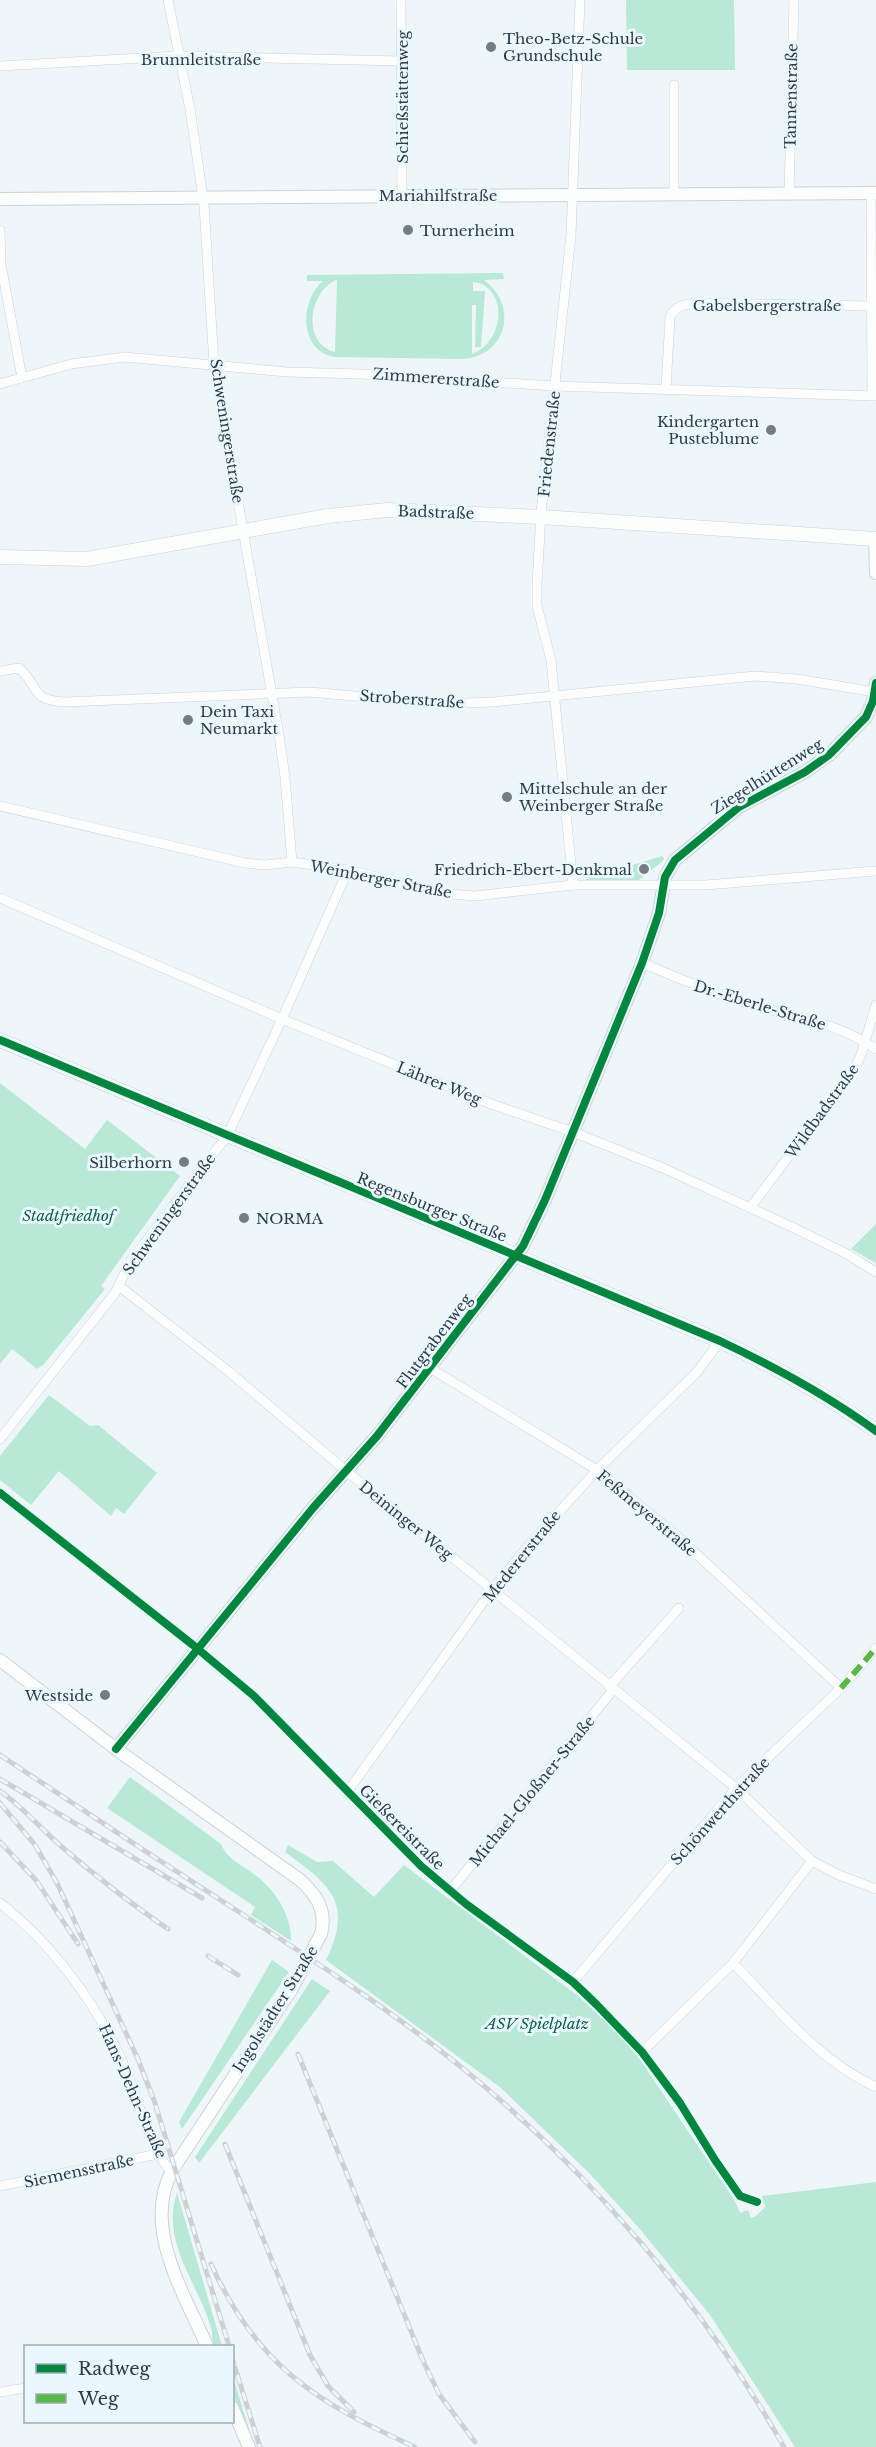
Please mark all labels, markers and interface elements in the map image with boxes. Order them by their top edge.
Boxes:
place label: Theo-Betz-Schule Grundschule [503,29,643,65]
street label: Schießstättenweg [393,30,412,163]
marker: Theo-Betz-Schule Grundschule [484,40,498,54]
street label: Tannenstraße [781,43,801,149]
street label: Brunnleitstraße [141,50,261,69]
street label: Mariahilfstraße [379,186,497,205]
place label: Turnerheim [420,221,515,240]
marker: Turnerheim [401,223,415,237]
street label: Gabelsbergerstraße [693,296,841,315]
street label: Schweningerstraße [206,357,248,505]
street label: Zimmererstraße [372,364,500,392]
street label: Friedenstraße [534,390,564,498]
place label: Kindergarten Pusteblume [657,412,759,448]
marker: Kindergarten Pusteblume [764,423,778,437]
street label: Badstraße [397,501,475,523]
street label: Stroberstraße [359,686,465,712]
place label: Dein Taxi Neumarkt [200,702,279,738]
marker: Dein Taxi Neumarkt [181,713,195,727]
street label: Ziegelhüttenweg [708,733,827,818]
place label: Mittelschule an der Weinberger Straße [518,779,668,815]
marker: Mittelschule an der Weinberger Straße [500,790,514,804]
street label: Weinberger Straße [307,856,454,902]
place label: Friedrich-Ebert-Denkmal [434,860,632,879]
marker: Friedrich-Ebert-Denkmal [637,862,651,876]
street label: Dr.-Eberle-Straße [692,976,828,1034]
street label: Lährer Weg [394,1057,485,1109]
street label: Wildbadstraße [781,1060,863,1163]
street label: Schweningerstraße [118,1149,220,1279]
place label: Silberhorn [89,1153,172,1172]
marker: Silberhorn [177,1155,191,1169]
street label: Regensburger Straße [354,1168,510,1246]
park label: Stadtfriedhof [22,1206,118,1225]
place label: NORMA [256,1209,324,1228]
marker: NORMA [237,1211,251,1225]
street label: Flutgrabenweg [392,1289,476,1392]
street label: Feßmeyerstraße [593,1466,701,1560]
street label: Deininger Weg [355,1476,457,1564]
street label: Medererstraße [479,1506,565,1606]
place label: Westside [24,1686,93,1705]
marker: Westside [98,1688,112,1702]
street label: Michael-Gloßner-Straße [465,1712,599,1870]
street label: Schönwerthstraße [666,1753,774,1869]
street label: Gießereistraße [355,1780,449,1874]
street label: Ingolstädter Straße [228,1942,322,2076]
park label: ASV Spielplatz [483,2014,589,2033]
street label: Hans-Dehn-Straße [95,2021,171,2161]
street label: Siemensstraße [22,2150,136,2192]
legend [24,2345,234,2423]
text: Radweg [78,2358,151,2380]
text: Weg [77,2388,119,2410]

